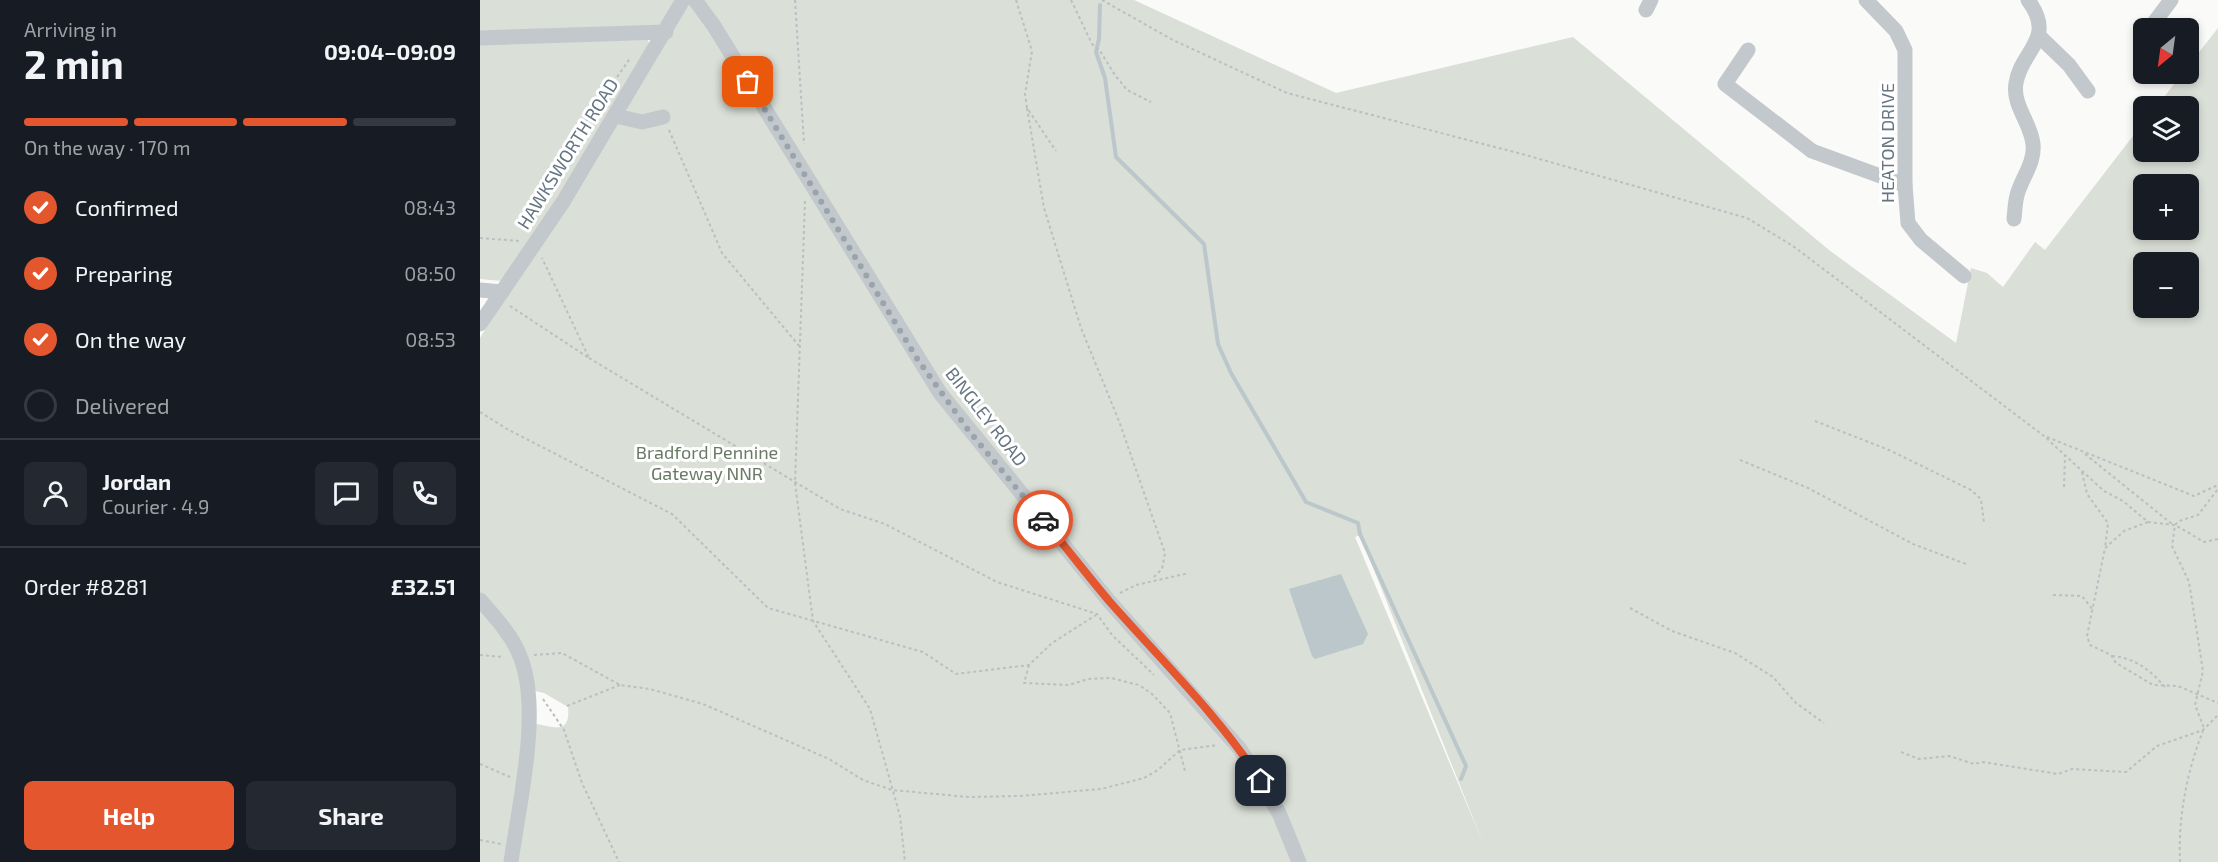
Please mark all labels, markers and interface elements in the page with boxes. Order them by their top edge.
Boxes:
text: Arriving in [24,17,117,41]
north arrow [2133,18,2199,84]
map controls [2133,18,2199,318]
text: 09:04–09:09 [324,38,456,64]
text: 2 min [24,40,124,87]
pin [722,56,773,107]
icon: bag [731,65,764,98]
street label: HAWKSWORTH ROAD [512,74,622,233]
street label: HEATON DRIVE [1876,83,1898,203]
button: layers [2133,96,2199,162]
text: On the way · 170 m [24,135,191,159]
button: + [2133,174,2199,240]
icon: check [24,191,57,224]
text: Confirmed [75,194,179,220]
text: 08:43 [404,195,456,219]
button: − [2133,252,2199,318]
icon: check [24,257,57,290]
text: Preparing [75,260,173,286]
text: 08:50 [404,261,456,285]
icon: check [24,323,57,356]
text: On the way [75,326,186,352]
text: 08:53 [405,327,456,351]
street label: BINGLEY ROAD [941,363,1032,470]
text: Delivered [75,392,170,418]
park label: Bradford Pennine Gateway NNR [636,441,778,484]
button: person [24,462,87,525]
button: chat [315,462,378,525]
button: phone [393,462,456,525]
text: Jordan [102,468,171,494]
courier [1013,490,1073,550]
text: Courier · 4.9 [102,494,209,518]
icon: car [1027,504,1060,537]
text: Order #8281 [24,573,148,599]
text: £32.51 [391,573,456,599]
pin [1235,755,1286,806]
icon: home [1244,764,1277,797]
button: Help [24,781,234,850]
button: Share [246,781,456,850]

